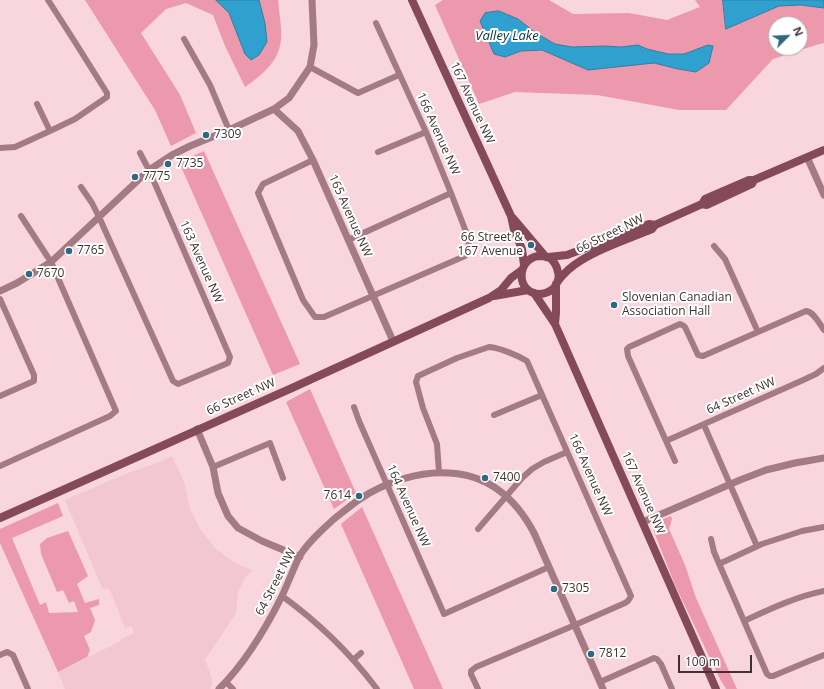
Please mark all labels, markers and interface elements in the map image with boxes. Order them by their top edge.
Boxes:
north arrow [768,16,808,56]
text: N [790,24,807,38]
water label: Valley Lake [475,28,539,44]
street label: 167 Avenue NW [447,60,497,146]
street label: 166 Avenue NW [413,91,463,177]
place label: 7309 [214,128,241,142]
marker: 7309 [201,130,211,140]
place label: 7735 [176,157,203,171]
marker: 7735 [163,159,173,169]
place label: 7775 [143,170,170,184]
marker: 7775 [130,172,140,182]
street label: 165 Avenue NW [325,173,375,259]
street label: 66 Street NW [574,211,646,257]
street label: 163 Avenue NW [176,219,226,305]
place label: 66 Street & 167 Avenue [458,231,523,259]
marker: 66 Street & 167 Avenue [526,240,536,250]
place label: 7765 [77,244,104,258]
marker: 7765 [64,246,74,256]
place label: 7670 [37,267,64,281]
marker: 7670 [24,269,34,279]
place label: Slovenian Canadian Association Hall [622,291,732,319]
marker: Slovenian Canadian Association Hall [609,300,619,310]
street label: 64 Street NW [704,374,778,418]
street label: 66 Street NW [204,375,278,419]
street label: 166 Avenue NW [565,432,615,518]
street label: 167 Avenue NW [618,450,668,536]
street label: 164 Avenue NW [383,463,433,549]
place label: 7400 [493,471,520,485]
marker: 7400 [480,473,490,483]
place label: 7614 [324,489,351,503]
marker: 7614 [354,491,364,501]
street label: 64 Street NW [253,546,299,618]
place label: 7305 [562,582,589,596]
marker: 7305 [549,584,559,594]
place label: 7812 [599,647,626,661]
scale bar [680,647,754,673]
marker: 7812 [586,649,596,659]
text: 100 m [685,653,720,670]

